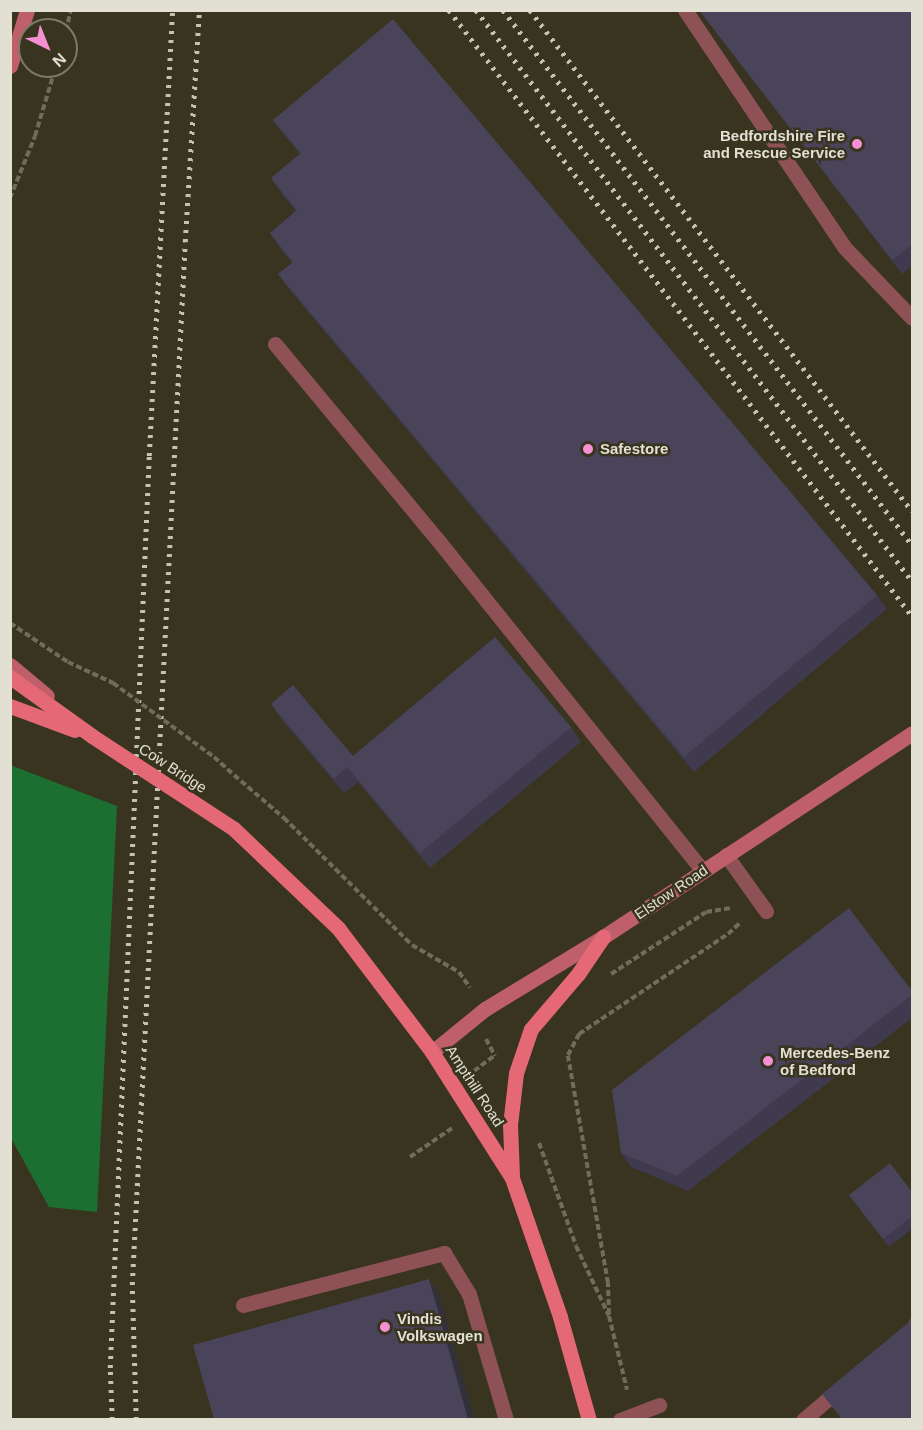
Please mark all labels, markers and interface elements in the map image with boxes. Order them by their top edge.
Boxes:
north arrow [18,18,78,78]
text: N [49,50,69,70]
place label: Bedfordshire Fire and Rescue Service [703,126,845,161]
marker: Bedfordshire Fire and Rescue Service [850,137,864,151]
place label: Safestore [600,440,668,458]
marker: Safestore [581,442,595,456]
street label: Cow Bridge [136,739,210,797]
street label: Elstow Road [631,861,711,923]
street label: Ampthill Road [442,1042,508,1130]
place label: Mercedes-Benz of Bedford [780,1043,890,1078]
marker: Mercedes-Benz of Bedford [761,1054,775,1068]
place label: Vindis Volkswagen [397,1309,483,1344]
marker: Vindis Volkswagen [378,1320,392,1334]

